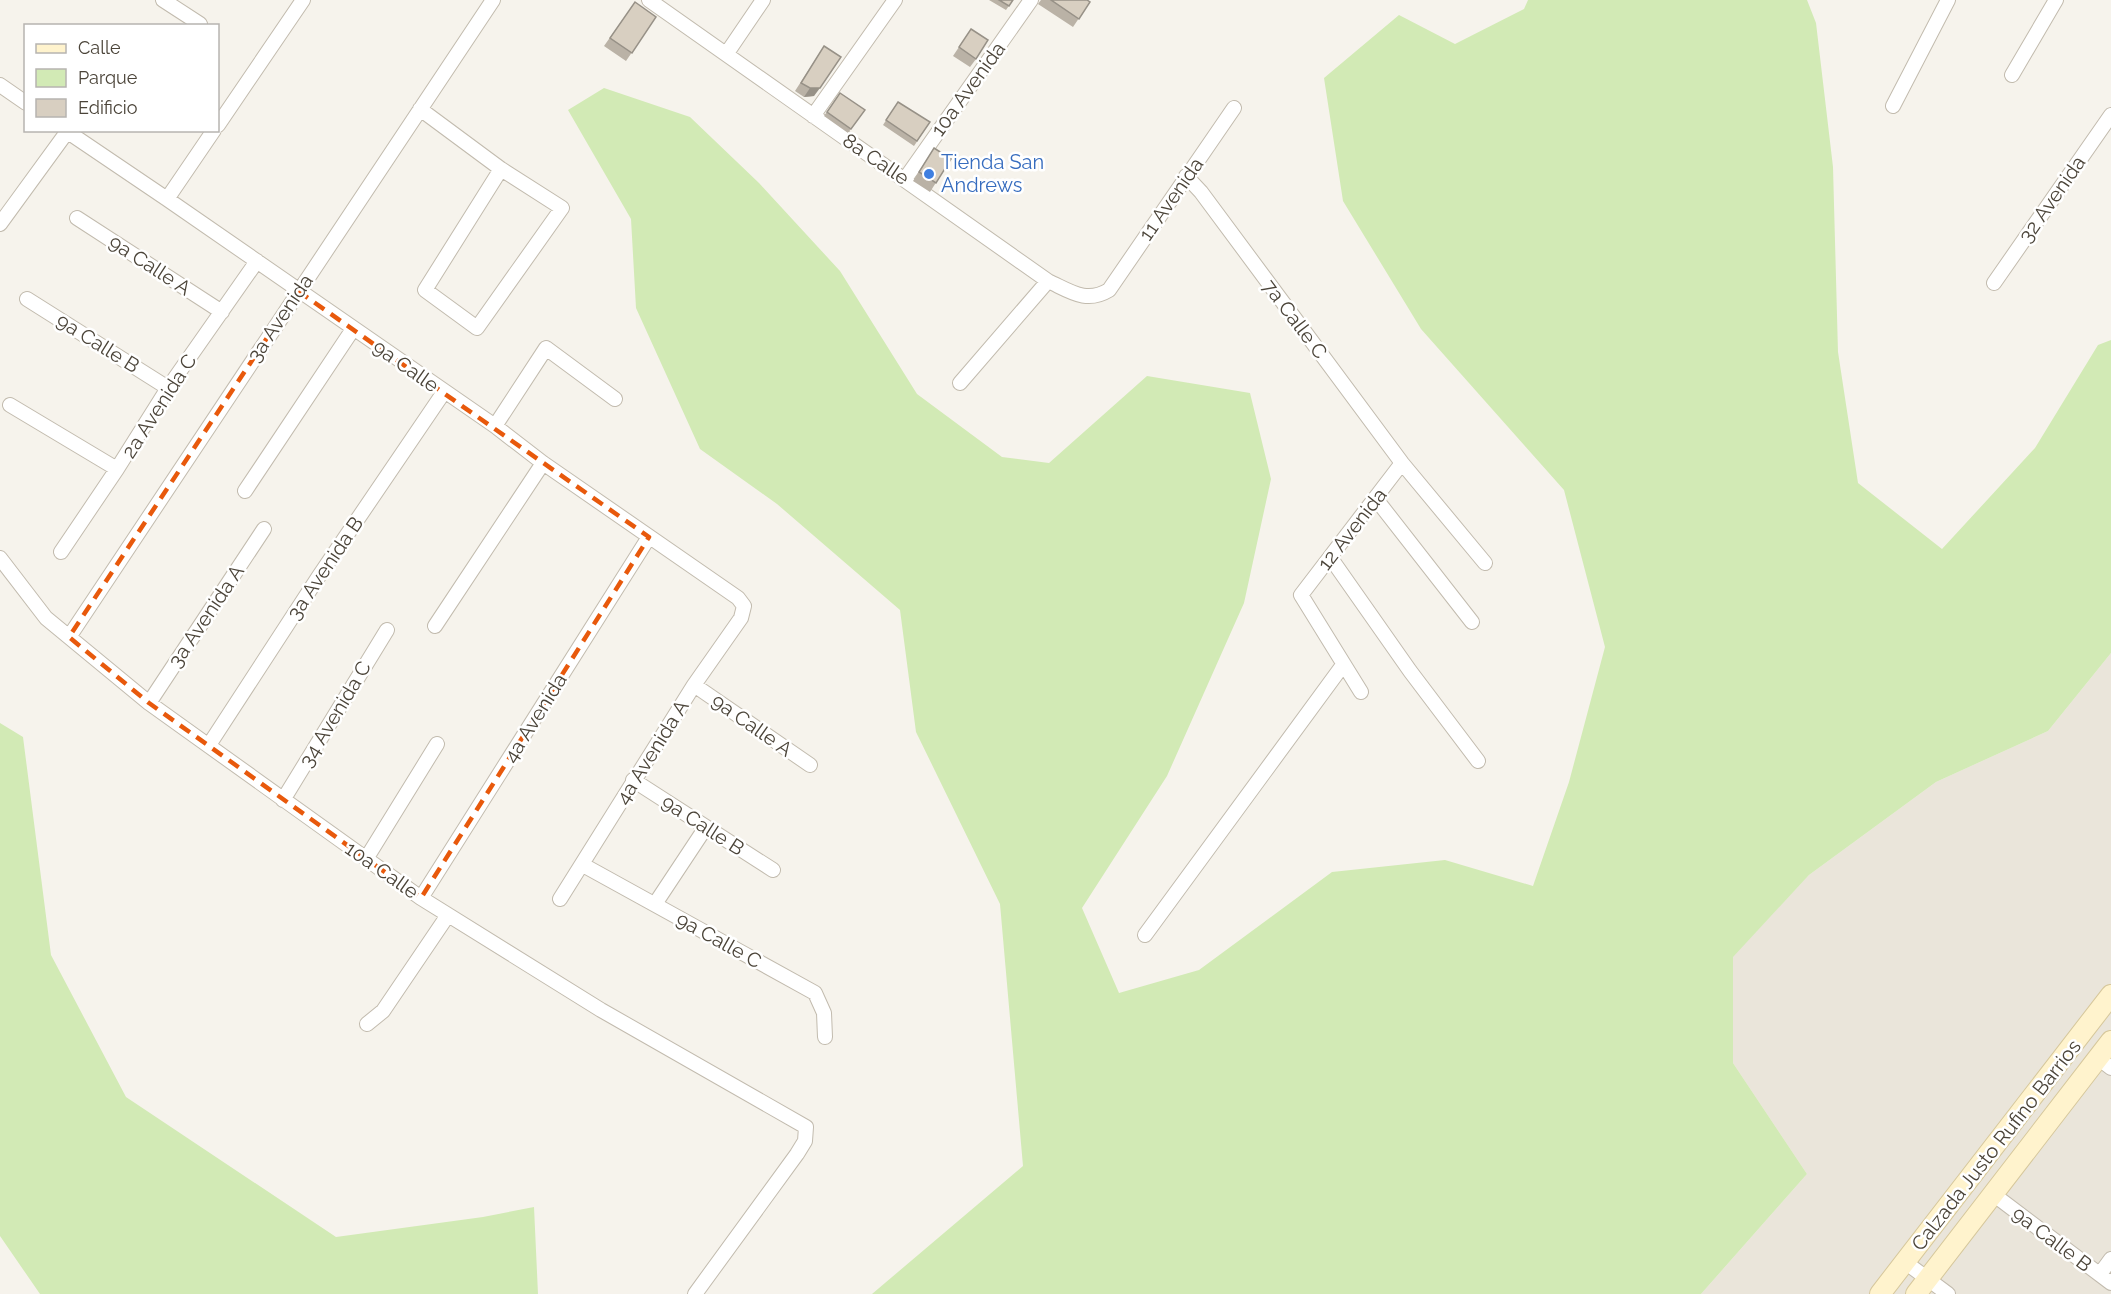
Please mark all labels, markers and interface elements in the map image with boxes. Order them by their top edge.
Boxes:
legend [24,24,219,132]
text: Calle [78,37,121,58]
street label: 10a Avenida [926,37,1010,141]
text: Parque [78,67,138,88]
text: Edificio [78,97,138,118]
street label: 8a Calle [838,128,914,190]
place label: Tienda San Andrews [941,150,1044,197]
street label: 32 Avenida [2014,151,2090,247]
street label: 11 Avenida [1134,153,1208,245]
marker: Tienda San Andrews [922,167,936,181]
street label: 9a Calle A [104,230,196,301]
street label: 3a Avenida [242,270,318,366]
street label: 7a Calle C [1258,275,1333,363]
street label: 9a Calle B [52,308,144,378]
street label: 9a Calle [368,335,444,397]
street label: 2a Avenida C [117,349,202,462]
street label: 12 Avenida [1312,483,1392,575]
street label: 3a Avenida B [282,512,368,624]
street label: 3a Avenida A [163,560,249,672]
street label: 34 Avenida C [294,657,376,771]
street label: 4a Avenida [498,669,572,767]
street label: 9a Calle A [707,689,797,762]
street label: 4a Avenida A [610,695,694,809]
street label: 9a Calle B [657,790,749,860]
street label: 10a Calle [341,836,424,904]
street label: 9a Calle C [672,907,766,973]
street label: Calzada Justo Rufino Barrios [1906,1035,2086,1255]
street label: 9a Calle B [2007,1201,2097,1277]

